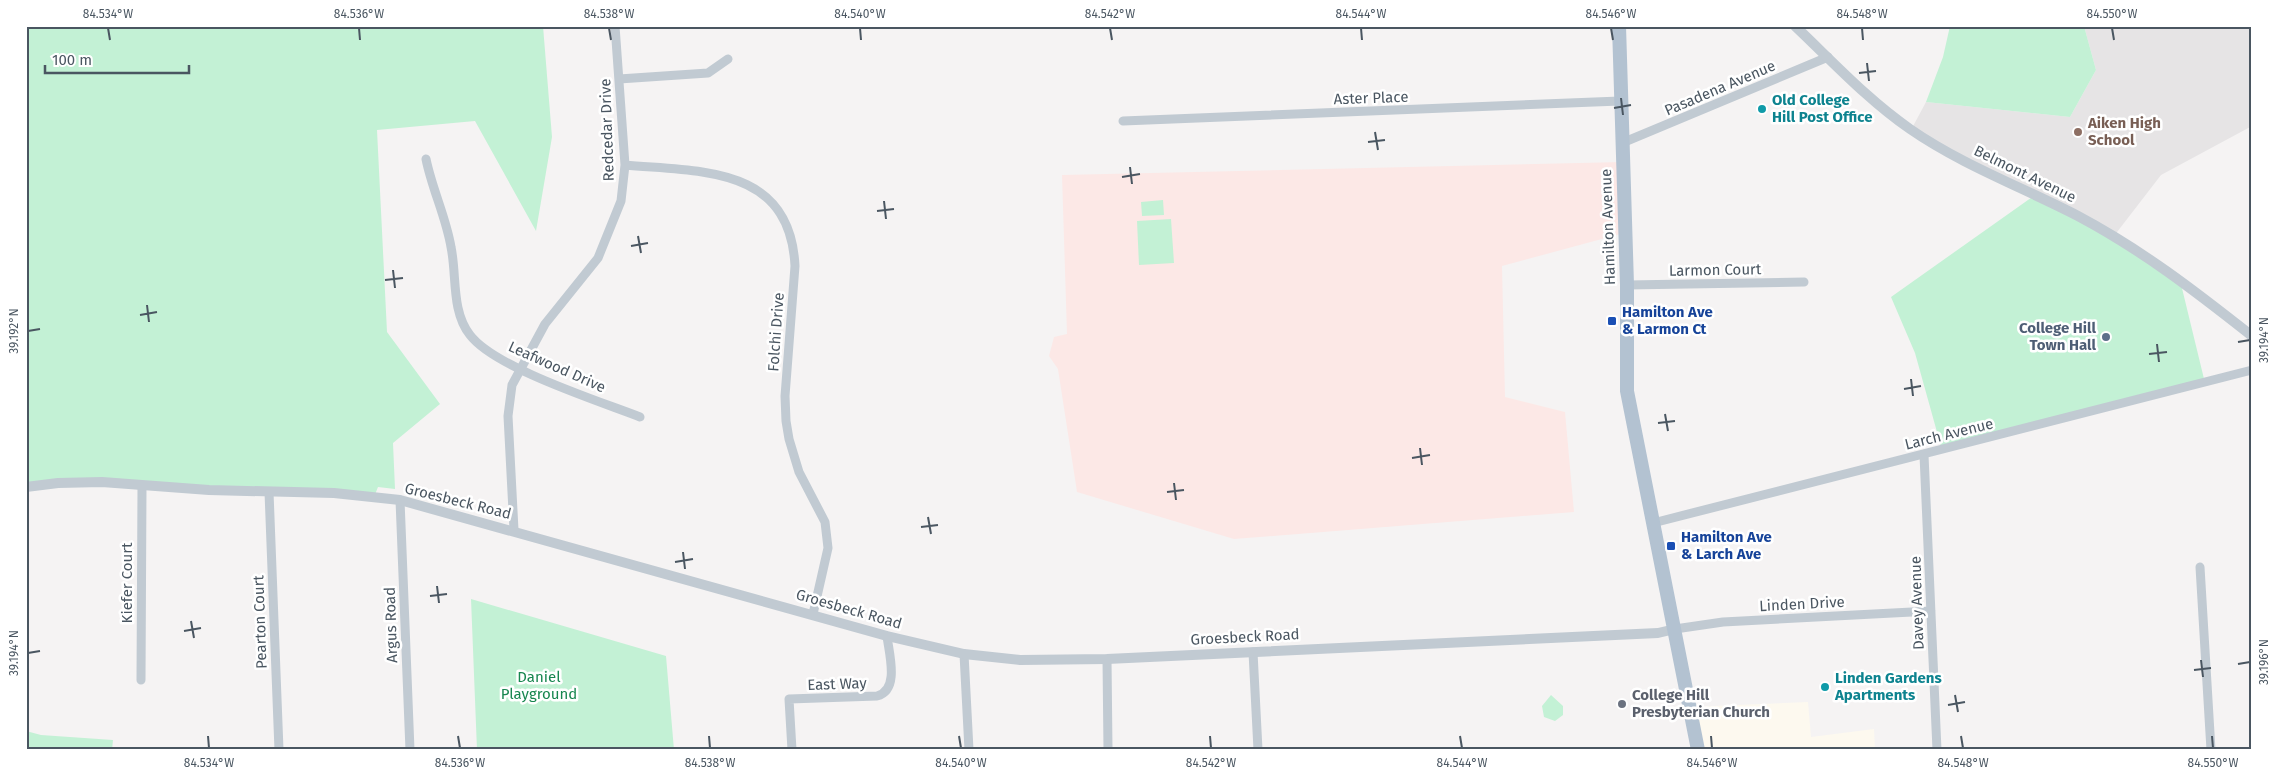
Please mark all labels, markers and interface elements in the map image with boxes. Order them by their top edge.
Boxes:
text: 84.534°W [83,7,133,21]
text: 84.536°W [334,7,384,21]
text: 84.538°W [584,7,634,21]
text: 84.540°W [834,7,886,21]
text: 84.542°W [1085,7,1135,21]
text: 84.544°W [1336,7,1387,21]
text: 84.546°W [1586,7,1637,21]
text: 84.548°W [1836,7,1888,21]
text: 84.550°W [2087,7,2138,21]
scale bar [45,42,189,74]
text: 100 m [52,51,92,69]
street label: Pasadena Avenue [1662,57,1778,119]
street label: Redcedar Drive [596,78,618,182]
street label: Aster Place [1333,88,1409,108]
place label: Old College Hill Post Office [1772,91,1872,126]
marker: Old College Hill Post Office [1756,103,1768,115]
place label: Aiken High School [2087,114,2161,149]
marker: Aiken High School [2072,126,2084,138]
street label: Belmont Avenue [1971,142,2079,206]
street label: Hamilton Avenue [1597,169,1619,285]
street label: Larmon Court [1669,260,1762,280]
street label: Folchi Drive [764,292,788,372]
place label: Hamilton Ave & Larmon Ct [1622,303,1713,338]
text: 39.192°N [7,308,21,354]
marker: Hamilton Ave & Larmon Ct [1606,315,1618,327]
text: 39.194°N [2257,317,2271,363]
place label: College Hill Town Hall [2019,319,2097,354]
marker: College Hill Town Hall [2100,331,2112,343]
street label: Leafwood Drive [506,337,608,397]
street label: Larch Avenue [1903,414,1995,454]
street label: Groesbeck Road [403,479,513,523]
place label: Hamilton Ave & Larch Ave [1681,528,1772,563]
marker: Hamilton Ave & Larch Ave [1665,540,1677,552]
street label: Kiefer Court [118,542,136,623]
street label: Davey Avenue [1906,556,1928,650]
street label: Pearton Court [249,574,271,669]
street label: Groesbeck Road [794,585,904,633]
street label: Argus Road [381,587,401,663]
street label: Linden Drive [1759,593,1845,615]
street label: Groesbeck Road [1190,625,1300,649]
text: 39.194°N [7,630,21,676]
text: 39.196°N [2257,639,2271,685]
park label: Daniel Playground [501,668,577,703]
place label: Linden Gardens Apartments [1834,669,1942,704]
street label: East Way [807,674,868,694]
marker: Linden Gardens Apartments [1819,681,1831,693]
place label: College Hill Presbyterian Church [1632,686,1770,721]
marker: College Hill Presbyterian Church [1616,698,1628,710]
text: 84.534°W [184,756,234,770]
text: 84.536°W [435,756,485,770]
text: 84.538°W [685,756,735,770]
text: 84.540°W [935,756,987,770]
text: 84.542°W [1186,756,1236,770]
text: 84.544°W [1437,756,1488,770]
text: 84.546°W [1687,756,1738,770]
text: 84.548°W [1937,756,1989,770]
text: 84.550°W [2188,756,2239,770]

